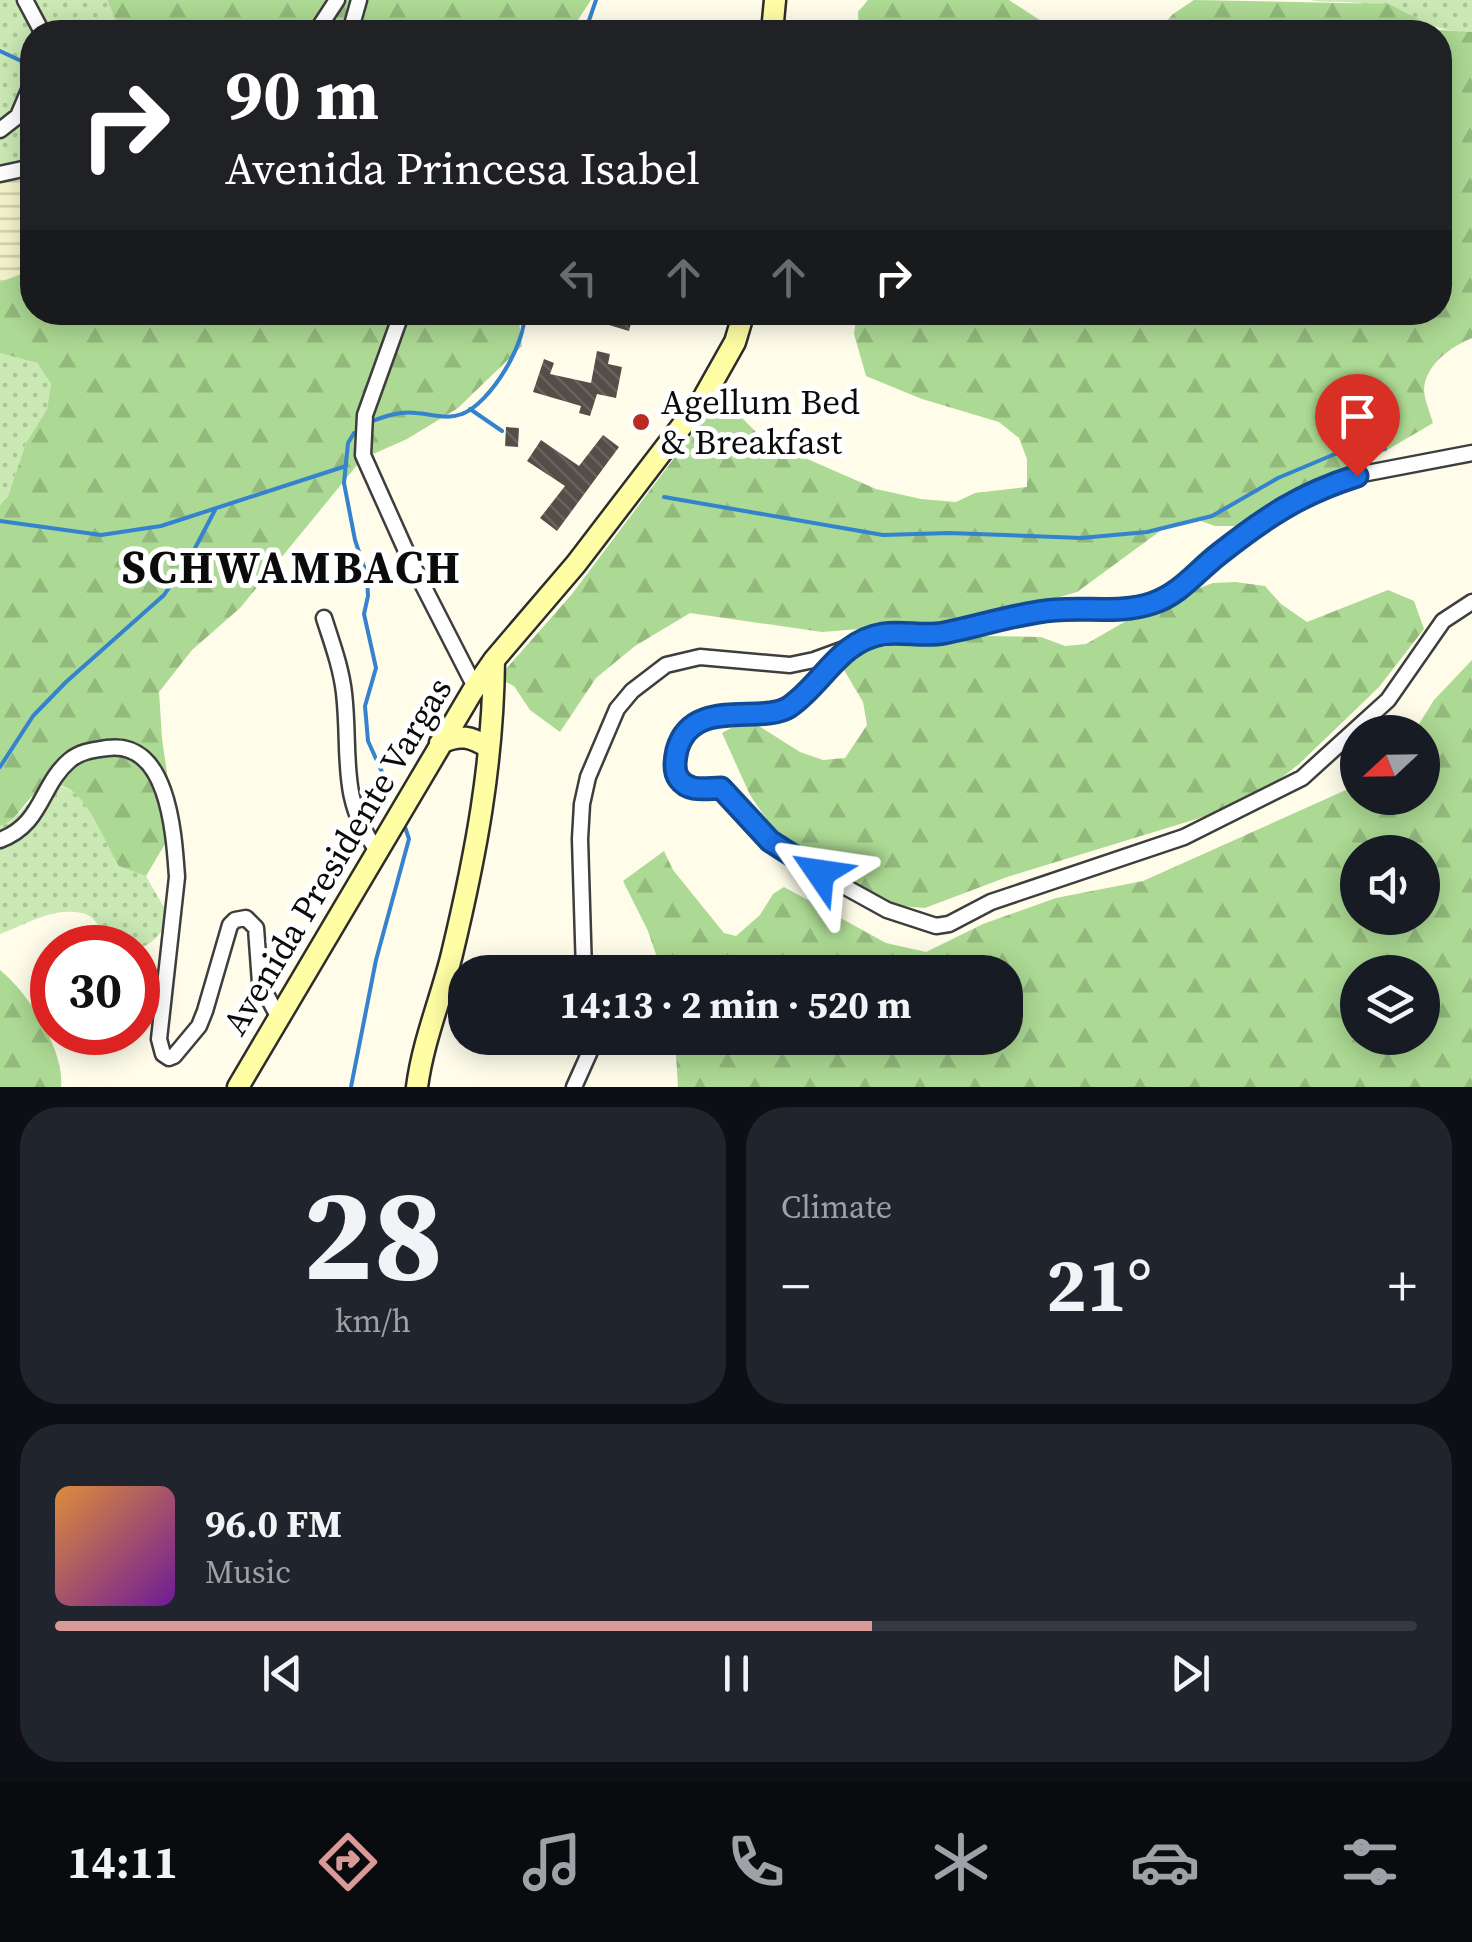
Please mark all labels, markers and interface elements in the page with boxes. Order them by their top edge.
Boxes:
text: 90 m [225,46,379,142]
icon: right [60,60,190,190]
text: Avenida Princesa Isabel [225,137,700,199]
icon: left [551,250,606,305]
icon: ahead [656,250,711,305]
icon: ahead [761,250,816,305]
icon: right [866,250,921,305]
pin [1315,374,1400,477]
place label: Agellum Bed & Breakfast [661,378,860,466]
icon: arrive [1330,389,1385,444]
marker: Agellum Bed & Breakfast [630,411,652,433]
district label: SCHWAMBACH [122,536,462,598]
street label: Avenida Presidente Vargas [211,668,463,1044]
north arrow [1340,715,1440,815]
map controls [1340,715,1440,1055]
position arrow [768,821,872,925]
button: sound [1340,835,1440,935]
speed limit sign: 30 [30,925,160,1055]
button: layers [1340,955,1440,1055]
text: 14:13 · 2 min · 520 m [559,979,912,1031]
text: 28 [303,1144,443,1323]
text: Climate [781,1185,892,1229]
text: 21° [1046,1233,1152,1336]
text: − [781,1248,810,1323]
text: + [1388,1248,1417,1323]
text: km/h [335,1299,411,1343]
text: 96.0 FM [205,1498,342,1550]
text: Music [205,1550,291,1594]
icon: previous [255,1646,310,1701]
icon: pause [709,1646,764,1701]
icon: next [1163,1646,1218,1701]
icon: directions [313,1827,383,1897]
icon: music [517,1827,587,1897]
icon: phone [721,1827,791,1897]
icon: climate [926,1827,996,1897]
icon: car [1130,1827,1200,1897]
icon: filters [1335,1827,1405,1897]
text: 14:11 [67,1831,178,1893]

